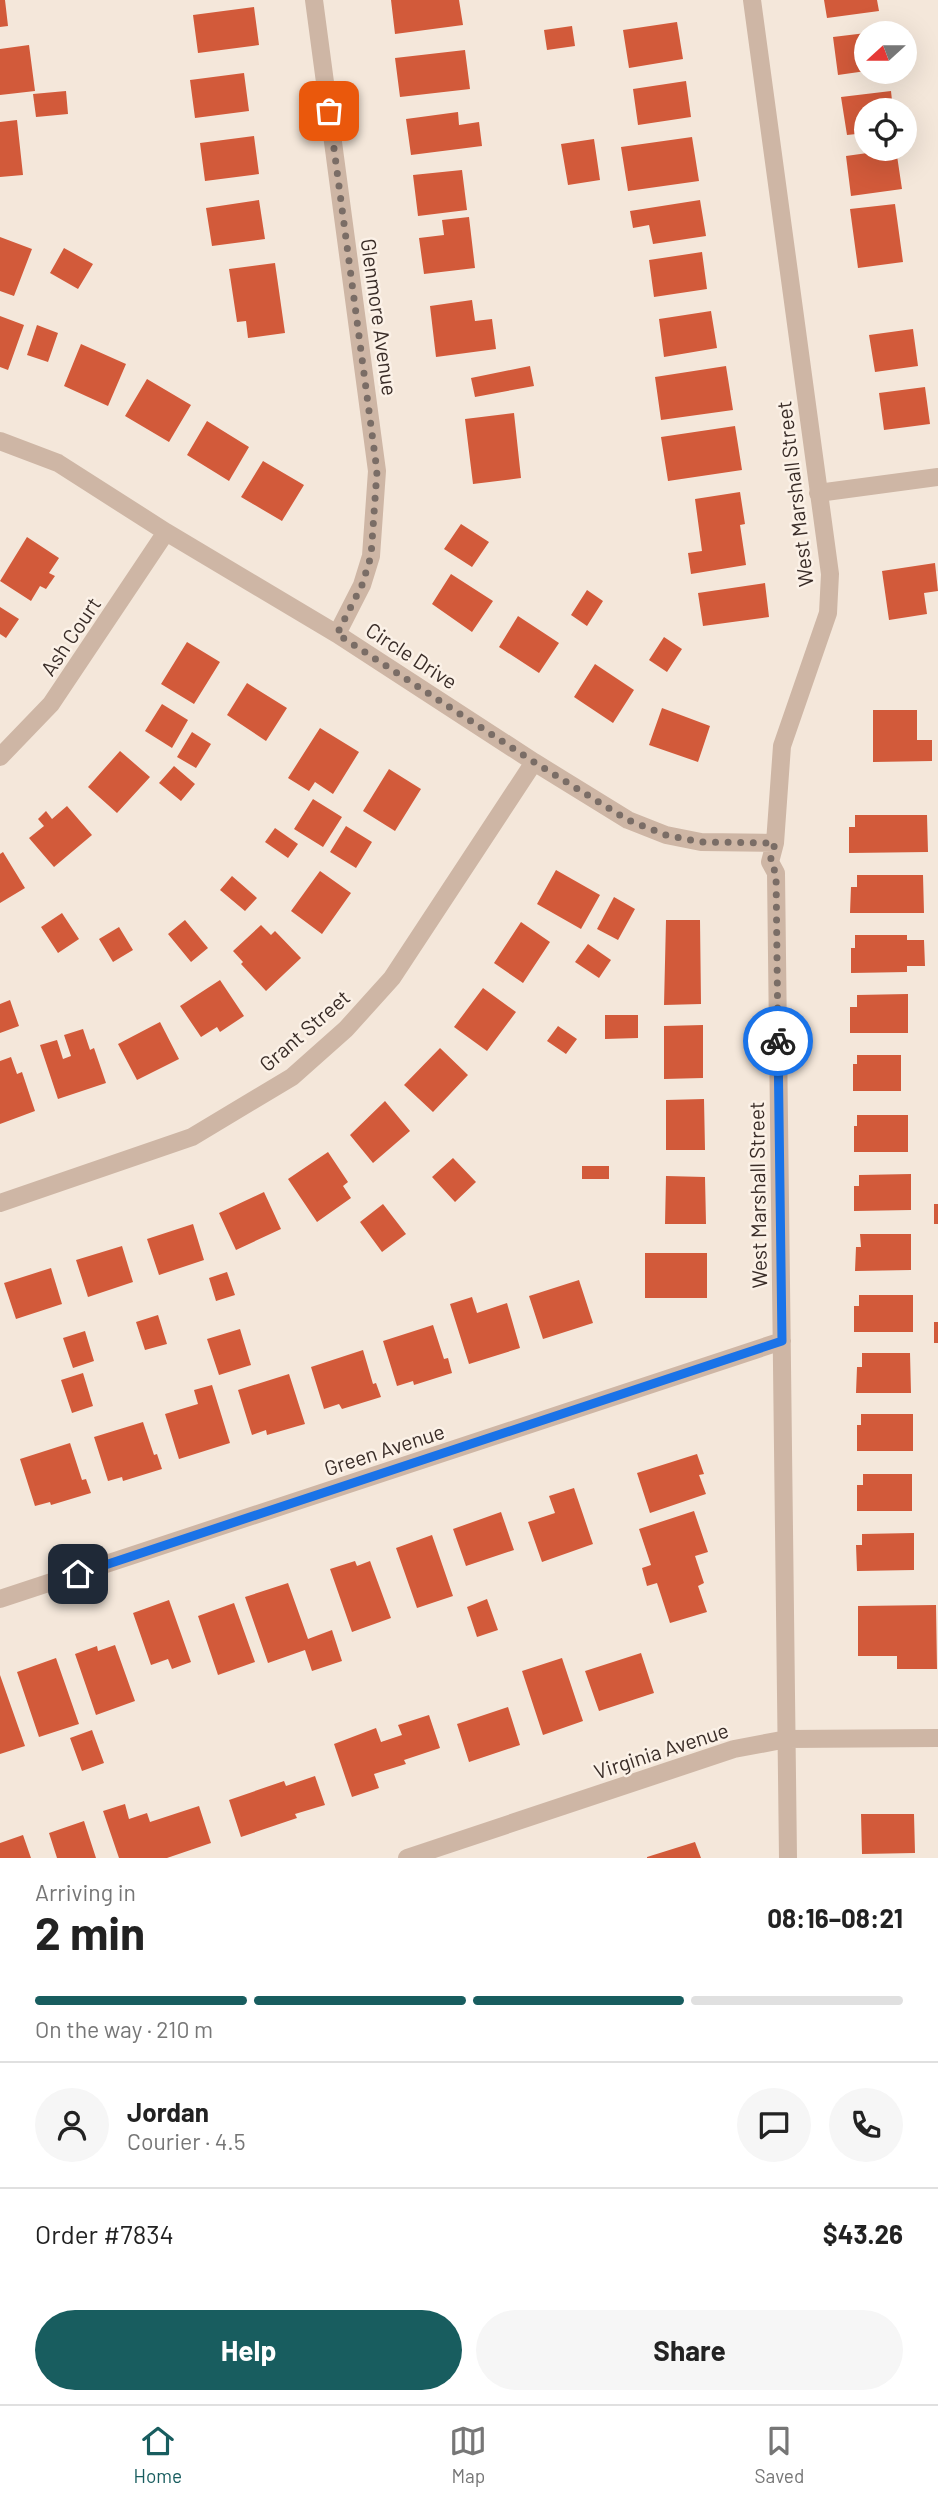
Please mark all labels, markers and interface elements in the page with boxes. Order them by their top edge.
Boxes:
north arrow [854,21,917,84]
map controls [854,21,917,161]
pin [299,81,359,141]
icon: bag [310,92,348,130]
button: locate [854,98,917,161]
street label: Glenmore Avenue [357,237,403,397]
street label: West Marshall Street [770,400,818,588]
street label: Ash Court [35,592,105,680]
street label: Circle Drive [362,616,462,694]
street label: Grant Street [254,984,354,1076]
courier [743,1006,813,1076]
icon: bike [759,1022,797,1060]
street label: West Marshall Street [743,1101,771,1289]
street label: Green Avenue [321,1418,447,1480]
pin [48,1544,108,1604]
icon: home [59,1555,97,1593]
street label: Virginia Avenue [591,1716,731,1784]
text: Arriving in [35,1878,136,1906]
text: 08:16–08:21 [767,1902,903,1933]
text: 2 min [35,1904,145,1959]
text: On the way · 210 m [35,2015,213,2043]
button: person [35,2088,109,2162]
button: chat [737,2088,811,2162]
button: phone [829,2088,903,2162]
text: Jordan [127,2096,209,2127]
text: Courier · 4.5 [127,2127,246,2155]
text: Order #7834 [35,2218,174,2249]
text: $43.26 [823,2218,903,2249]
button: Help [35,2310,462,2390]
button: Share [476,2310,903,2390]
tab: Home [134,2422,182,2487]
tab: Map [449,2422,487,2487]
tab: Saved [755,2422,804,2487]

